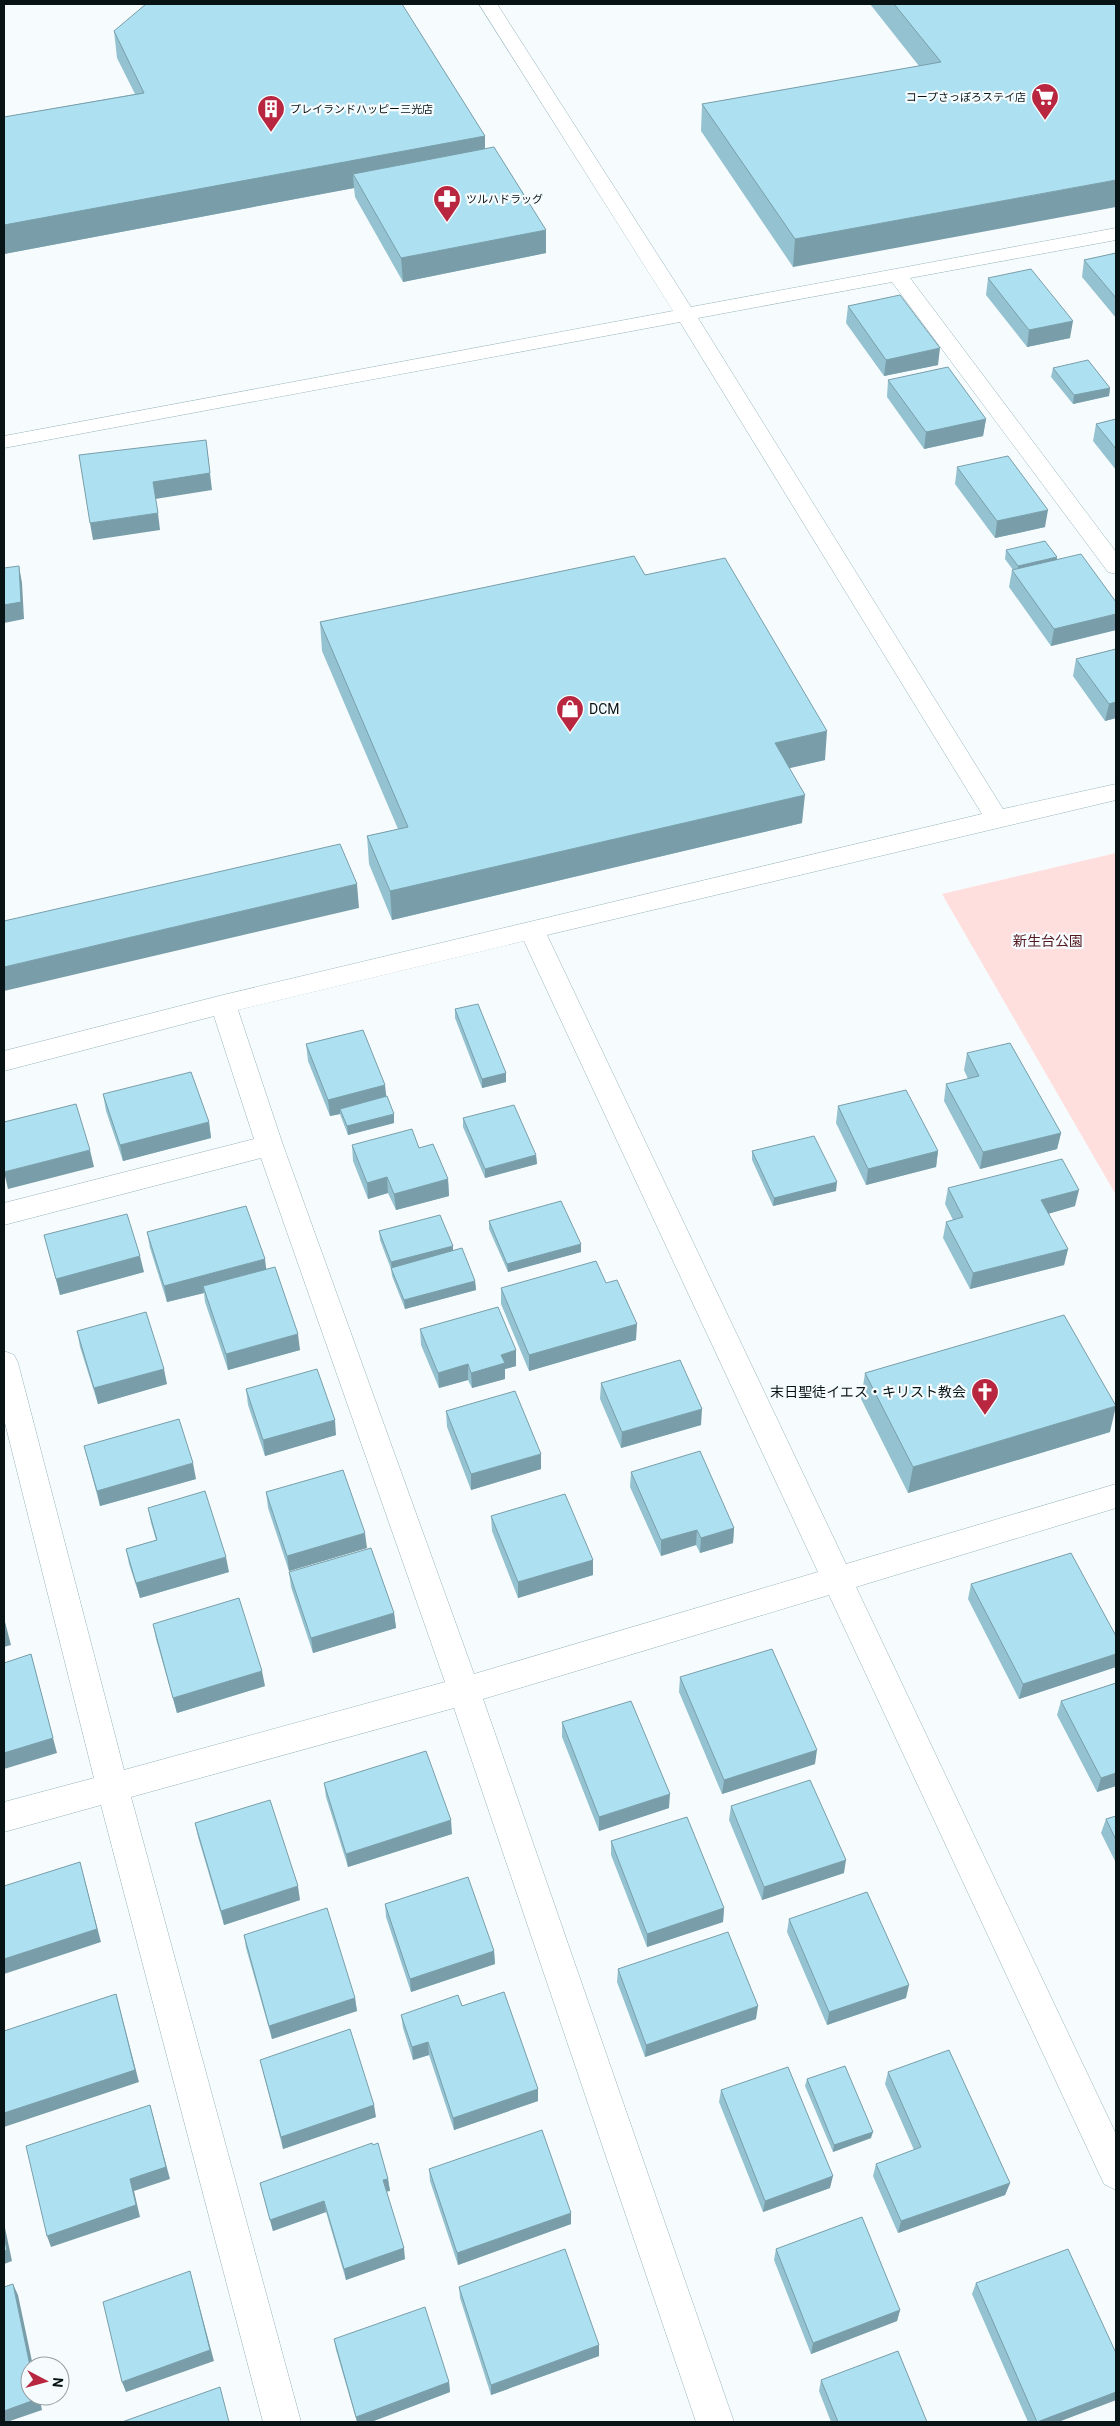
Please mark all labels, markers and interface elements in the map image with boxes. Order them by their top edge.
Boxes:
supermarket icon: コープさっぽろステイ店 [1030,82,1060,121]
place label: コープさっぽろステイ店 [906,91,1026,104]
building icon: プレイランドハッピー三光店 [256,94,286,133]
place label: プレイランドハッピー三光店 [290,103,433,116]
pharmacy icon: ツルハドラッグ [432,184,462,223]
place label: ツルハドラッグ [466,193,543,206]
shop icon: DCM [555,694,585,733]
place label: DCM [589,701,620,717]
park label: 新生台公園 [1013,933,1083,949]
church icon: 末日聖徒イエス・キリスト教会 [970,1377,1000,1416]
place label: 末日聖徒イエス・キリスト教会 [770,1384,966,1400]
north arrow [20,2356,70,2406]
text: N [49,2377,66,2388]

